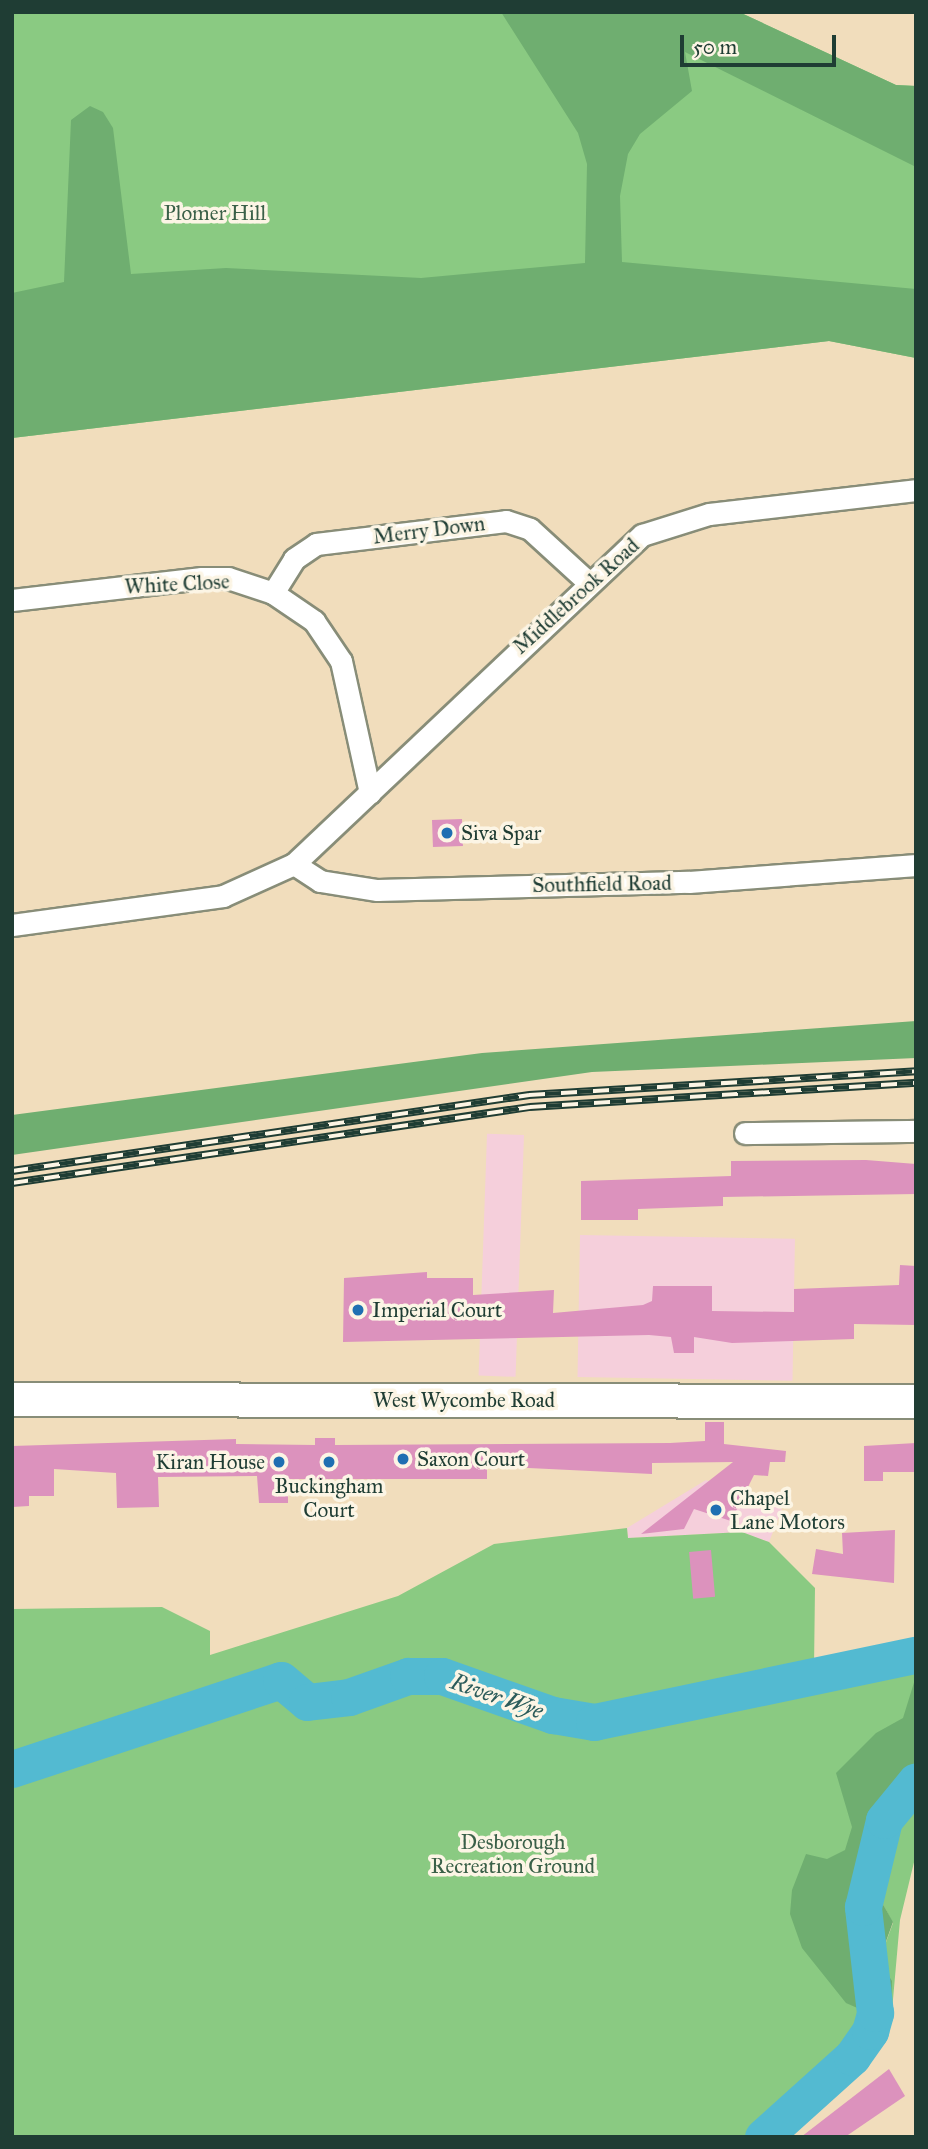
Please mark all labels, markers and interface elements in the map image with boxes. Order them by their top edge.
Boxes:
scale bar [683,21,839,65]
text: 50 m [693,34,737,60]
park label: Plomer Hill [164,200,266,226]
street label: Merry Down [372,511,486,549]
street label: Middlebrook Road [508,533,644,659]
street label: White Close [124,569,230,599]
place label: Siva Spar [461,820,541,846]
marker: Siva Spar [439,825,455,841]
street label: Southfield Road [532,870,672,898]
place label: Imperial Court [372,1297,502,1323]
marker: Imperial Court [350,1302,366,1318]
street label: West Wycombe Road [373,1387,555,1413]
place label: Saxon Court [417,1446,525,1472]
place label: Kiran House [155,1449,265,1475]
marker: Saxon Court [395,1451,411,1467]
marker: Kiran House [271,1454,287,1470]
marker: Buckingham Court [321,1454,337,1470]
place label: Buckingham Court [275,1473,383,1523]
place label: Chapel Lane Motors [730,1485,845,1535]
marker: Chapel Lane Motors [708,1502,724,1518]
water label: River Wye [447,1667,547,1725]
park label: Desborough Recreation Ground [431,1829,595,1879]

